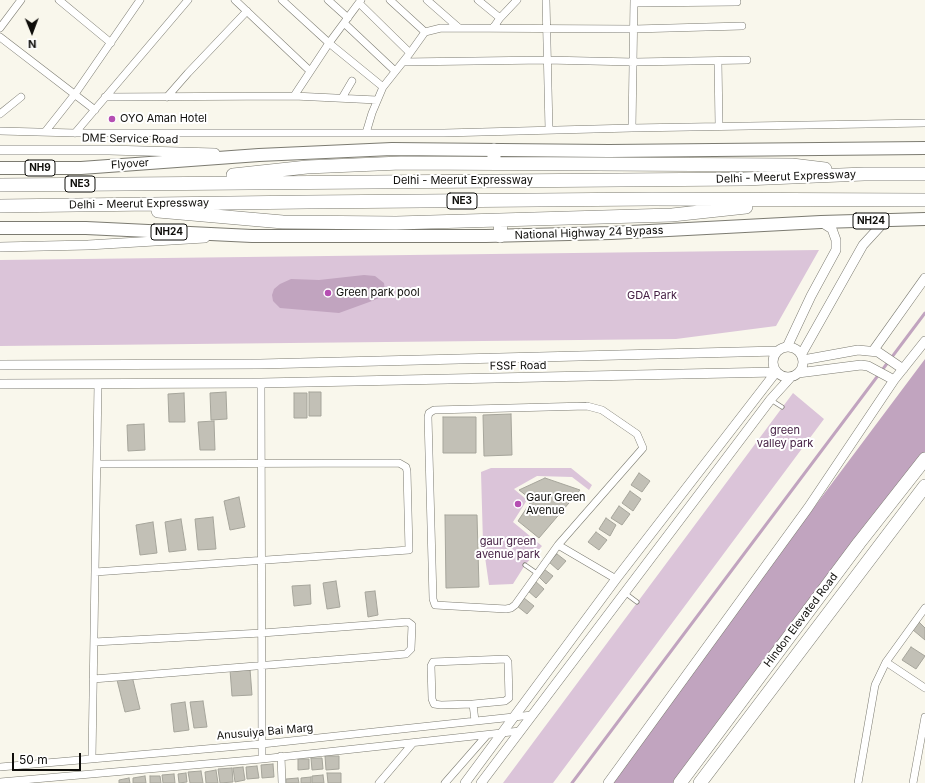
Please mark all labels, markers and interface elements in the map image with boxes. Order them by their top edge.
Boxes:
north arrow [12,12,52,52]
text: N [28,37,37,51]
place label: OYO Aman Hotel [120,112,207,126]
marker: OYO Aman Hotel [107,114,117,124]
street label: DME Service Road [82,132,178,146]
street label: Flyover [111,156,149,172]
road number: NH9 [25,160,55,176]
street label: Delhi - Meerut Expressway [716,168,856,186]
street label: Delhi - Meerut Expressway [393,174,533,188]
road number: NE3 [65,176,95,192]
road number: NE3 [447,193,477,209]
street label: Delhi - Meerut Expressway [69,196,209,212]
road number: NH24 [853,213,889,229]
road number: NH24 [151,224,187,240]
street label: National Highway 24 Bypass [514,224,664,242]
place label: Green park pool [336,286,420,300]
marker: Green park pool [323,288,333,298]
park label: GDA Park [627,289,677,303]
street label: FSSF Road [490,359,546,373]
park label: green valley park [757,424,813,450]
place label: Gaur Green Avenue [526,491,586,517]
marker: Gaur Green Avenue [513,499,523,509]
park label: gaur green avenue park [476,535,540,561]
street label: Hindon Elevated Road [761,570,841,670]
street label: Anusuiya Bai Marg [216,721,314,743]
scale bar [14,745,83,771]
text: 50 m [19,752,48,767]

